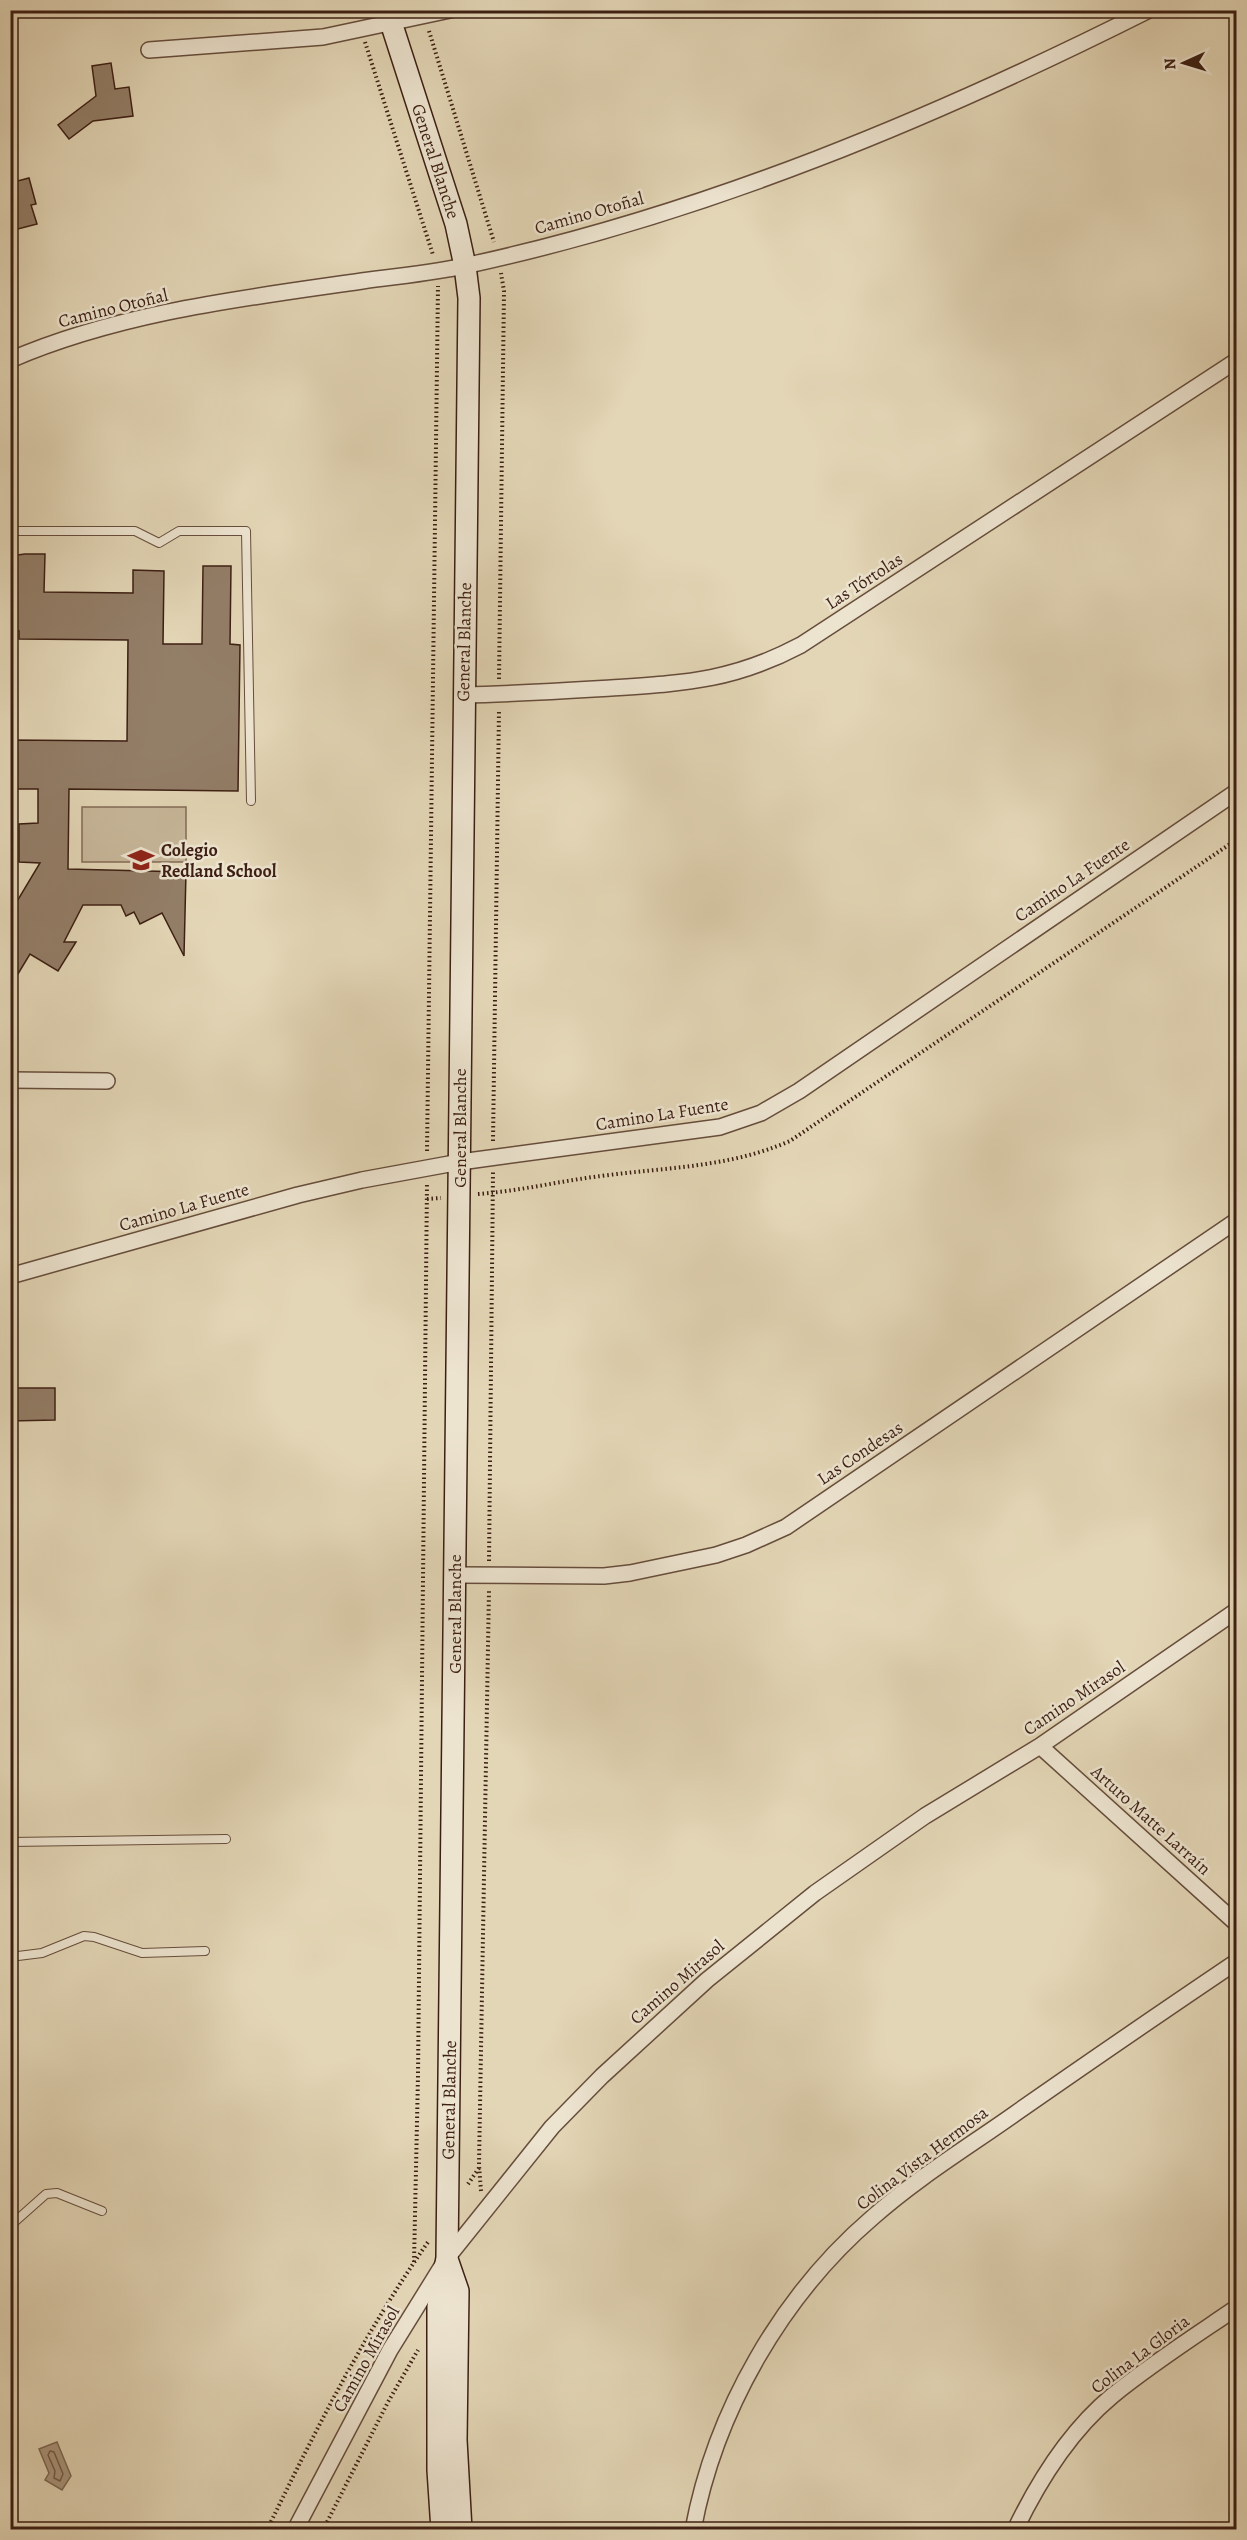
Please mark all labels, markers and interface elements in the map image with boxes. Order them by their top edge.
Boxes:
north arrow [1154,33,1214,93]
text: N [1159,57,1181,71]
street label: General Blanche [406,101,466,222]
street label: Camino Otoñal [532,186,647,240]
street label: Camino Otoñal [56,283,171,333]
street label: Las Tórtolas [821,547,907,615]
street label: General Blanche [451,582,477,702]
street label: Camino La Fuente [1010,833,1134,927]
place label: Colegio Redland School [161,838,277,883]
school or university icon: Colegio Redland School [126,845,156,875]
street label: General Blanche [448,1068,472,1188]
street label: Camino La Fuente [594,1092,730,1136]
street label: Camino La Fuente [116,1177,252,1237]
street label: Las Condesas [812,1415,908,1491]
street label: General Blanche [443,1554,467,1674]
street label: Camino Mirasol [1018,1655,1130,1741]
street label: Arturo Matte Larraín [1085,1759,1216,1880]
street label: Camino Mirasol [625,1934,730,2030]
street label: General Blanche [436,2040,462,2160]
street label: Colina Vista Hermosa [851,2100,993,2216]
street label: Camino Mirasol [327,2301,405,2416]
street label: Colina La Gloria [1086,2309,1195,2399]

